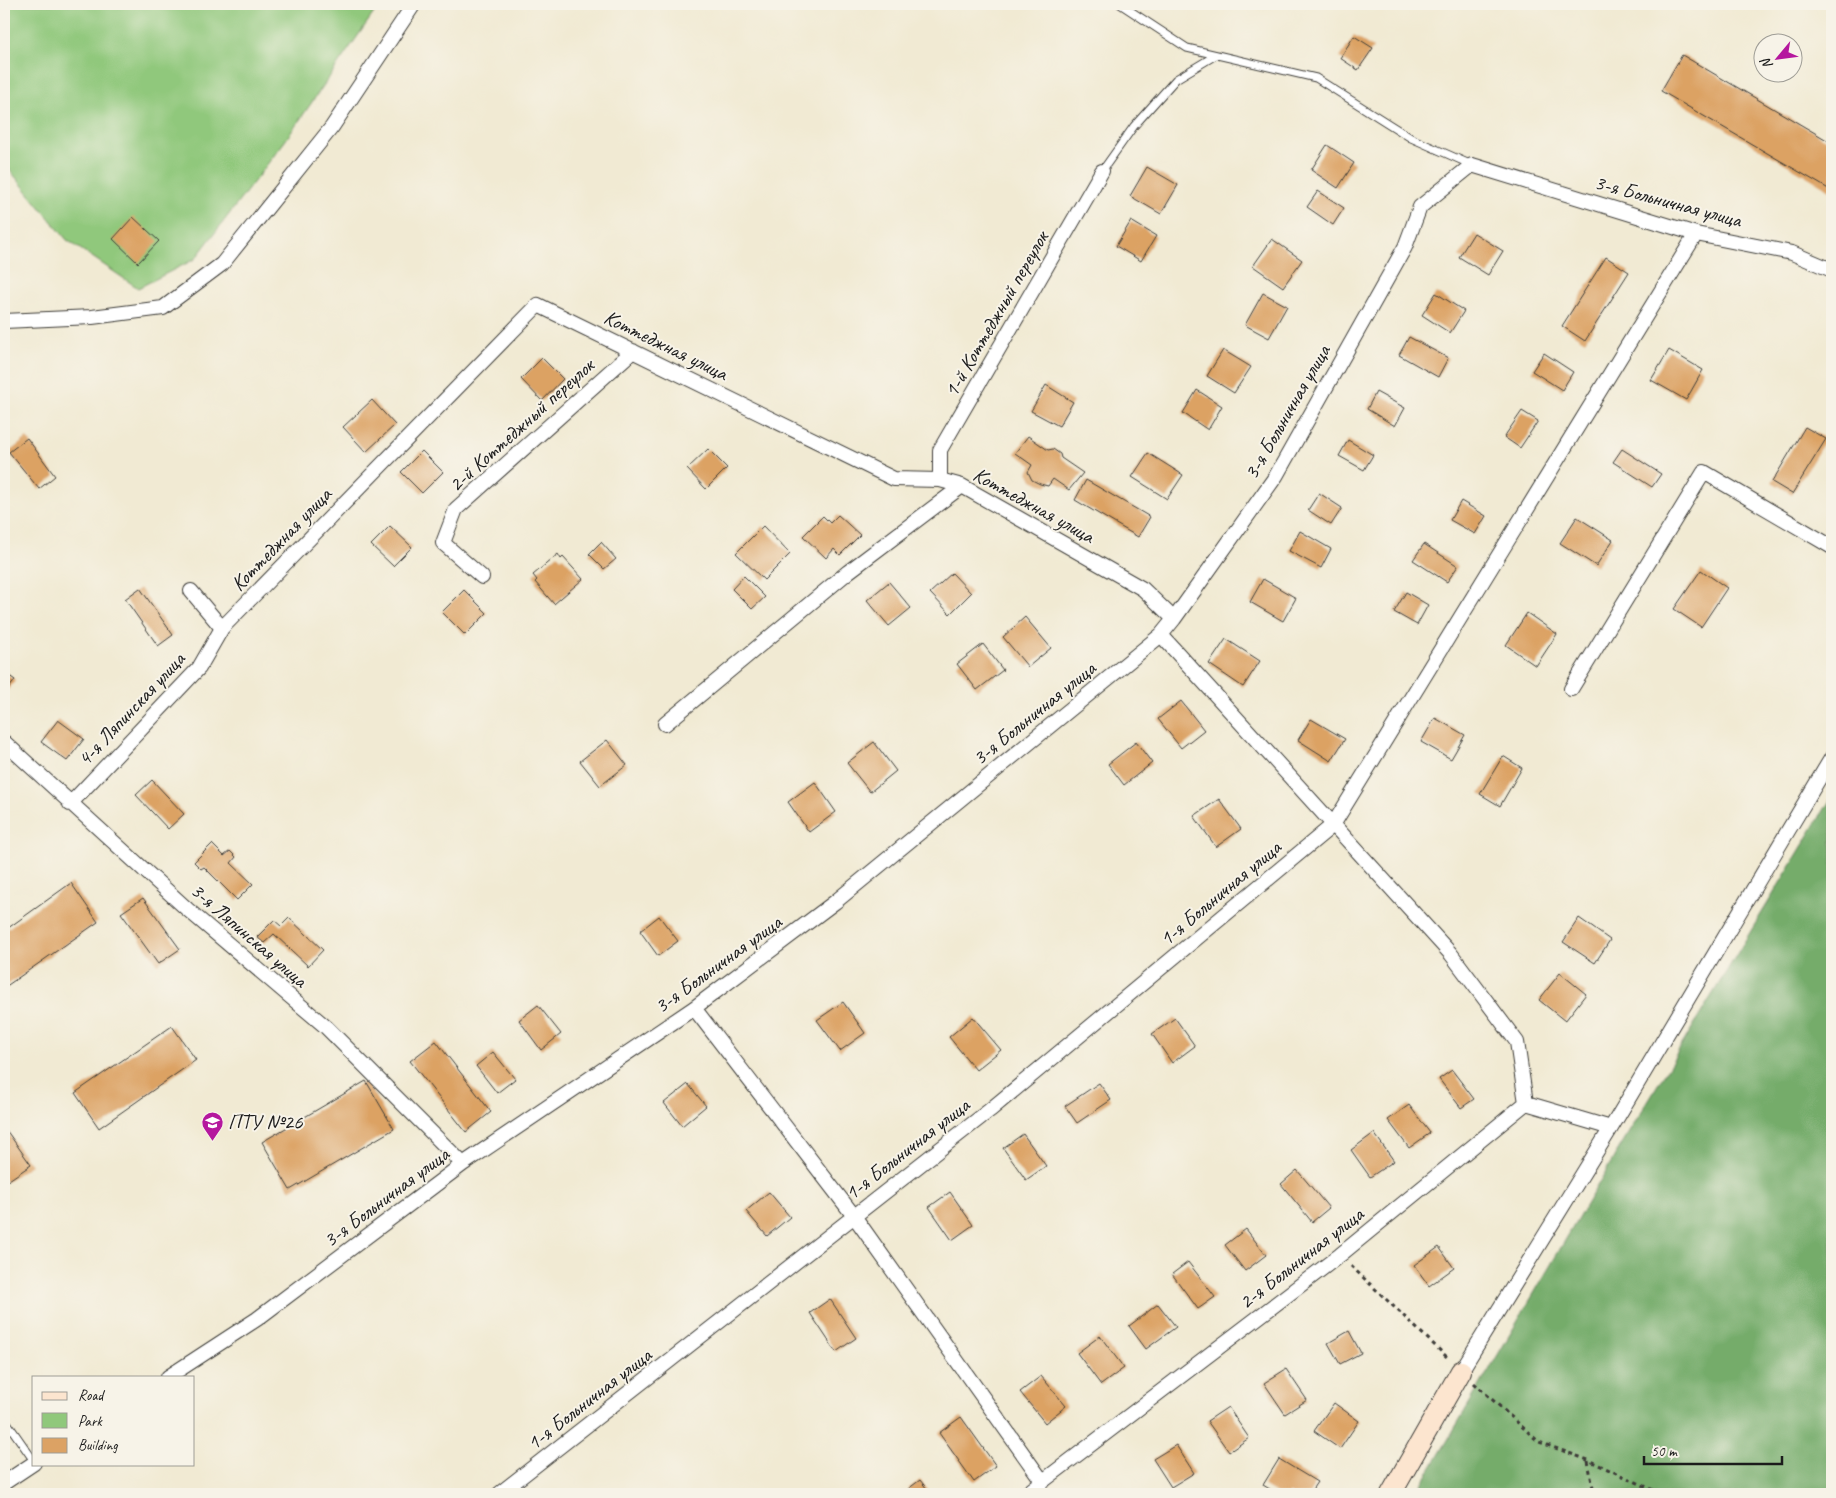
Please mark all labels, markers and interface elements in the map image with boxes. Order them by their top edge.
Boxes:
north arrow [1754,32,1804,82]
text: N [1756,54,1777,72]
street label: 3-я Больничная улица [1592,169,1746,233]
street label: 1-й Коттеджный переулок [938,225,1055,401]
street label: Коттеджная улица [600,304,734,387]
street label: 3-я Больничная улица [1238,339,1337,484]
street label: 2-й Коттеджный переулок [443,351,601,497]
street label: Коттеджная улица [969,461,1101,550]
street label: Коттеджная улица [225,480,338,596]
street label: 4-я Ляпинская улица [72,645,192,771]
street label: 3-я Больничная улица [967,654,1102,771]
street label: 1-я Больничная улица [1154,834,1287,951]
street label: 3-я Ляпинская улица [185,877,314,994]
street label: 3-я Больничная улица [649,908,788,1019]
street label: 1-я Больничная улица [840,1091,976,1206]
place label: ПТУ №26 [228,1109,303,1135]
school or university icon: ПТУ №26 [200,1110,224,1141]
street label: 3-я Больничная улица [318,1140,455,1253]
street label: 2-я Больничная улица [1234,1200,1370,1315]
street label: 1-я Больничная улица [522,1341,658,1456]
legend [32,1376,195,1466]
text: Road [78,1386,105,1405]
text: Park [78,1412,103,1431]
scale bar [1644,1433,1781,1465]
text: Building [78,1436,118,1455]
text: 50 m [1651,1442,1678,1461]

